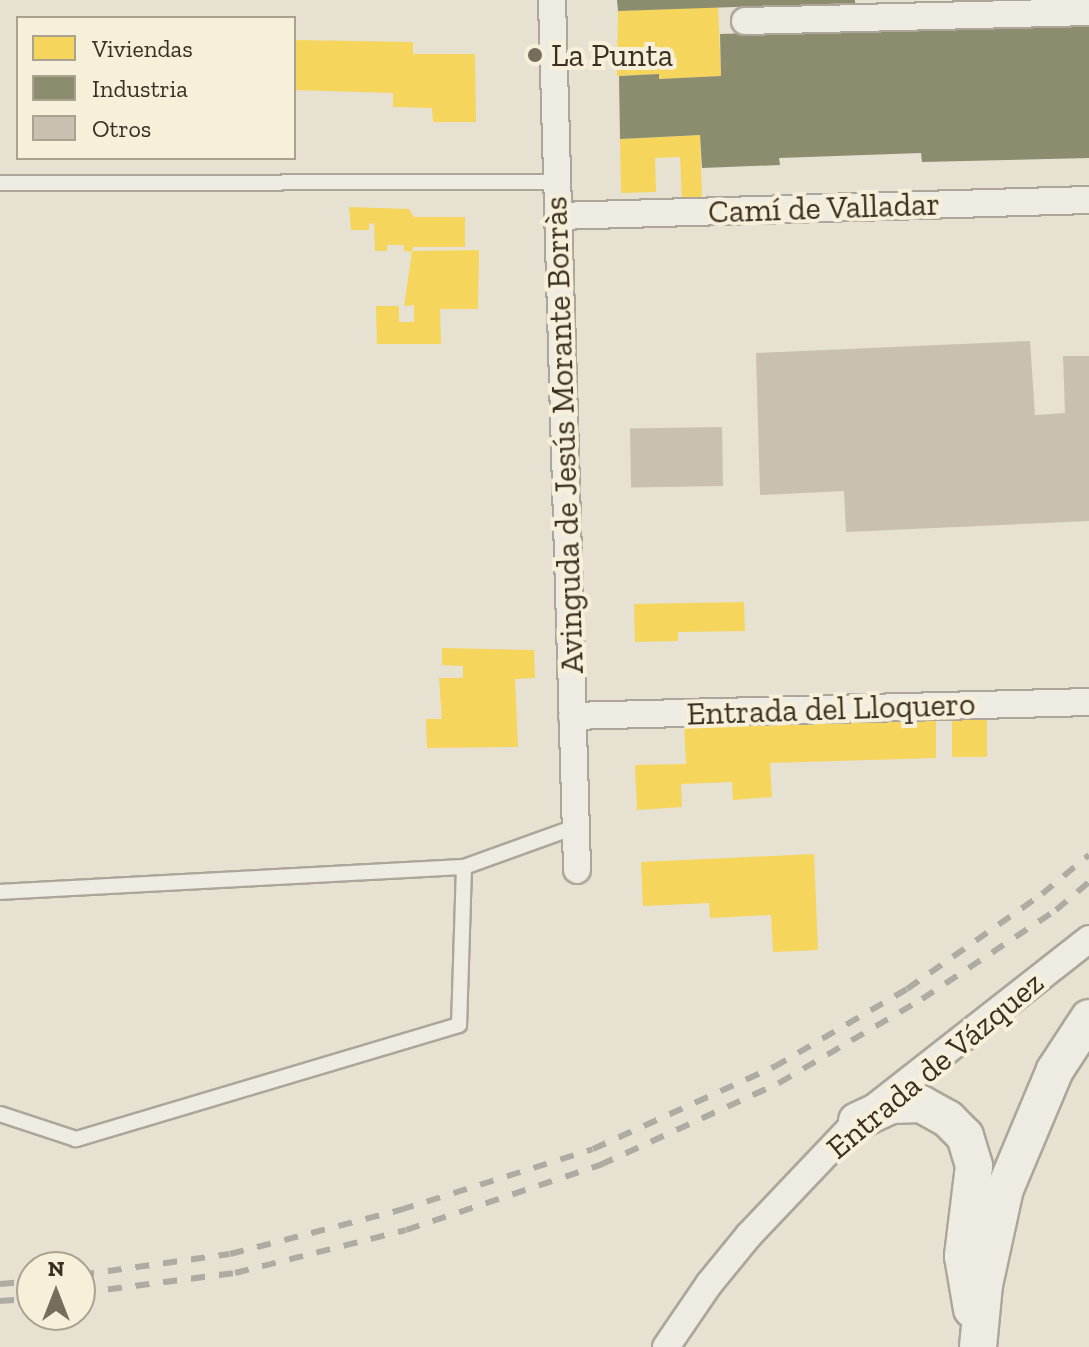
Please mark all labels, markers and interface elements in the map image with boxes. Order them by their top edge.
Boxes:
legend [16,16,296,160]
text: Viviendas [92,34,193,63]
place label: La Punta [551,36,673,74]
marker: La Punta [526,46,544,64]
text: Industria [92,74,188,103]
text: Otros [92,114,151,143]
street label: Camí de Valladar [707,185,941,231]
street label: Avinguda de Jesús Morante Borràs [536,195,592,675]
street label: Entrada del Lloquero [686,685,976,733]
street label: Entrada de Vázquez [818,963,1052,1167]
north arrow [16,1251,96,1331]
text: N [48,1255,64,1282]

